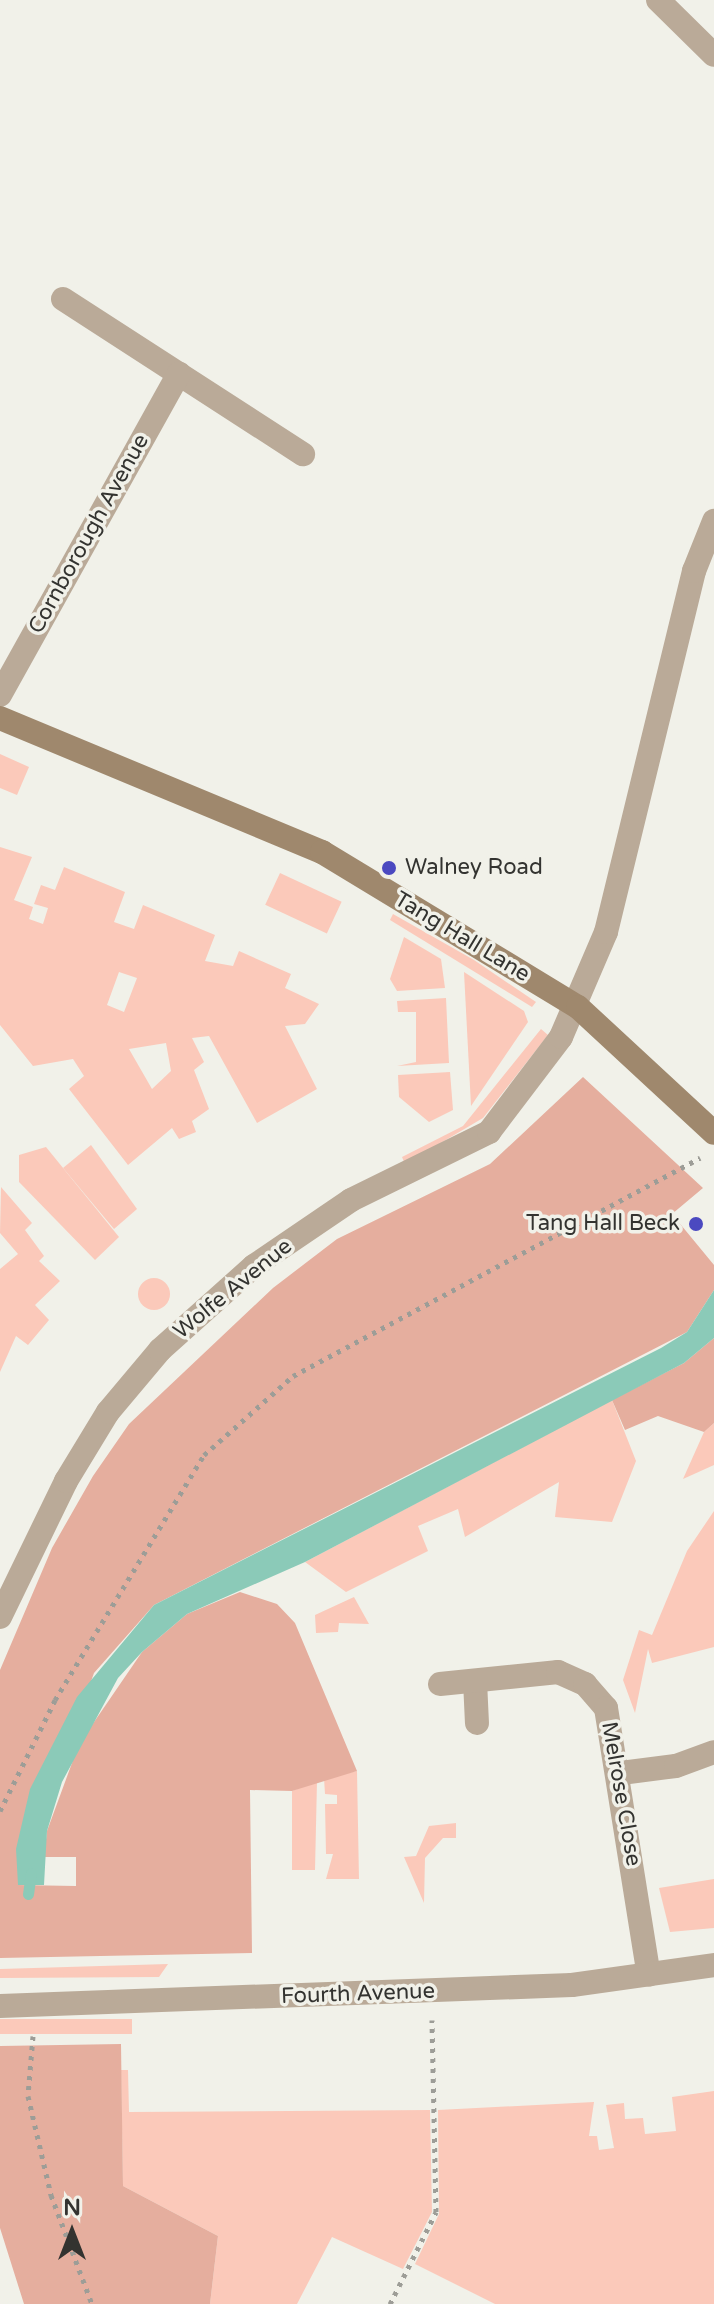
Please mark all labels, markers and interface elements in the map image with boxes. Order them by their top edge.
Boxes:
street label: Cornborough Avenue [23,430,155,638]
place label: Walney Road [405,855,543,881]
marker: Walney Road [380,859,398,877]
street label: Tang Hall Lane [389,886,535,988]
place label: Tang Hall Beck [526,1211,680,1237]
marker: Tang Hall Beck [687,1215,705,1233]
street label: Wolfe Avenue [168,1233,298,1345]
street label: Melrose Close [595,1720,647,1868]
street label: Fourth Avenue [281,1978,435,2010]
north arrow [32,2192,112,2272]
text: N [63,2195,81,2221]

